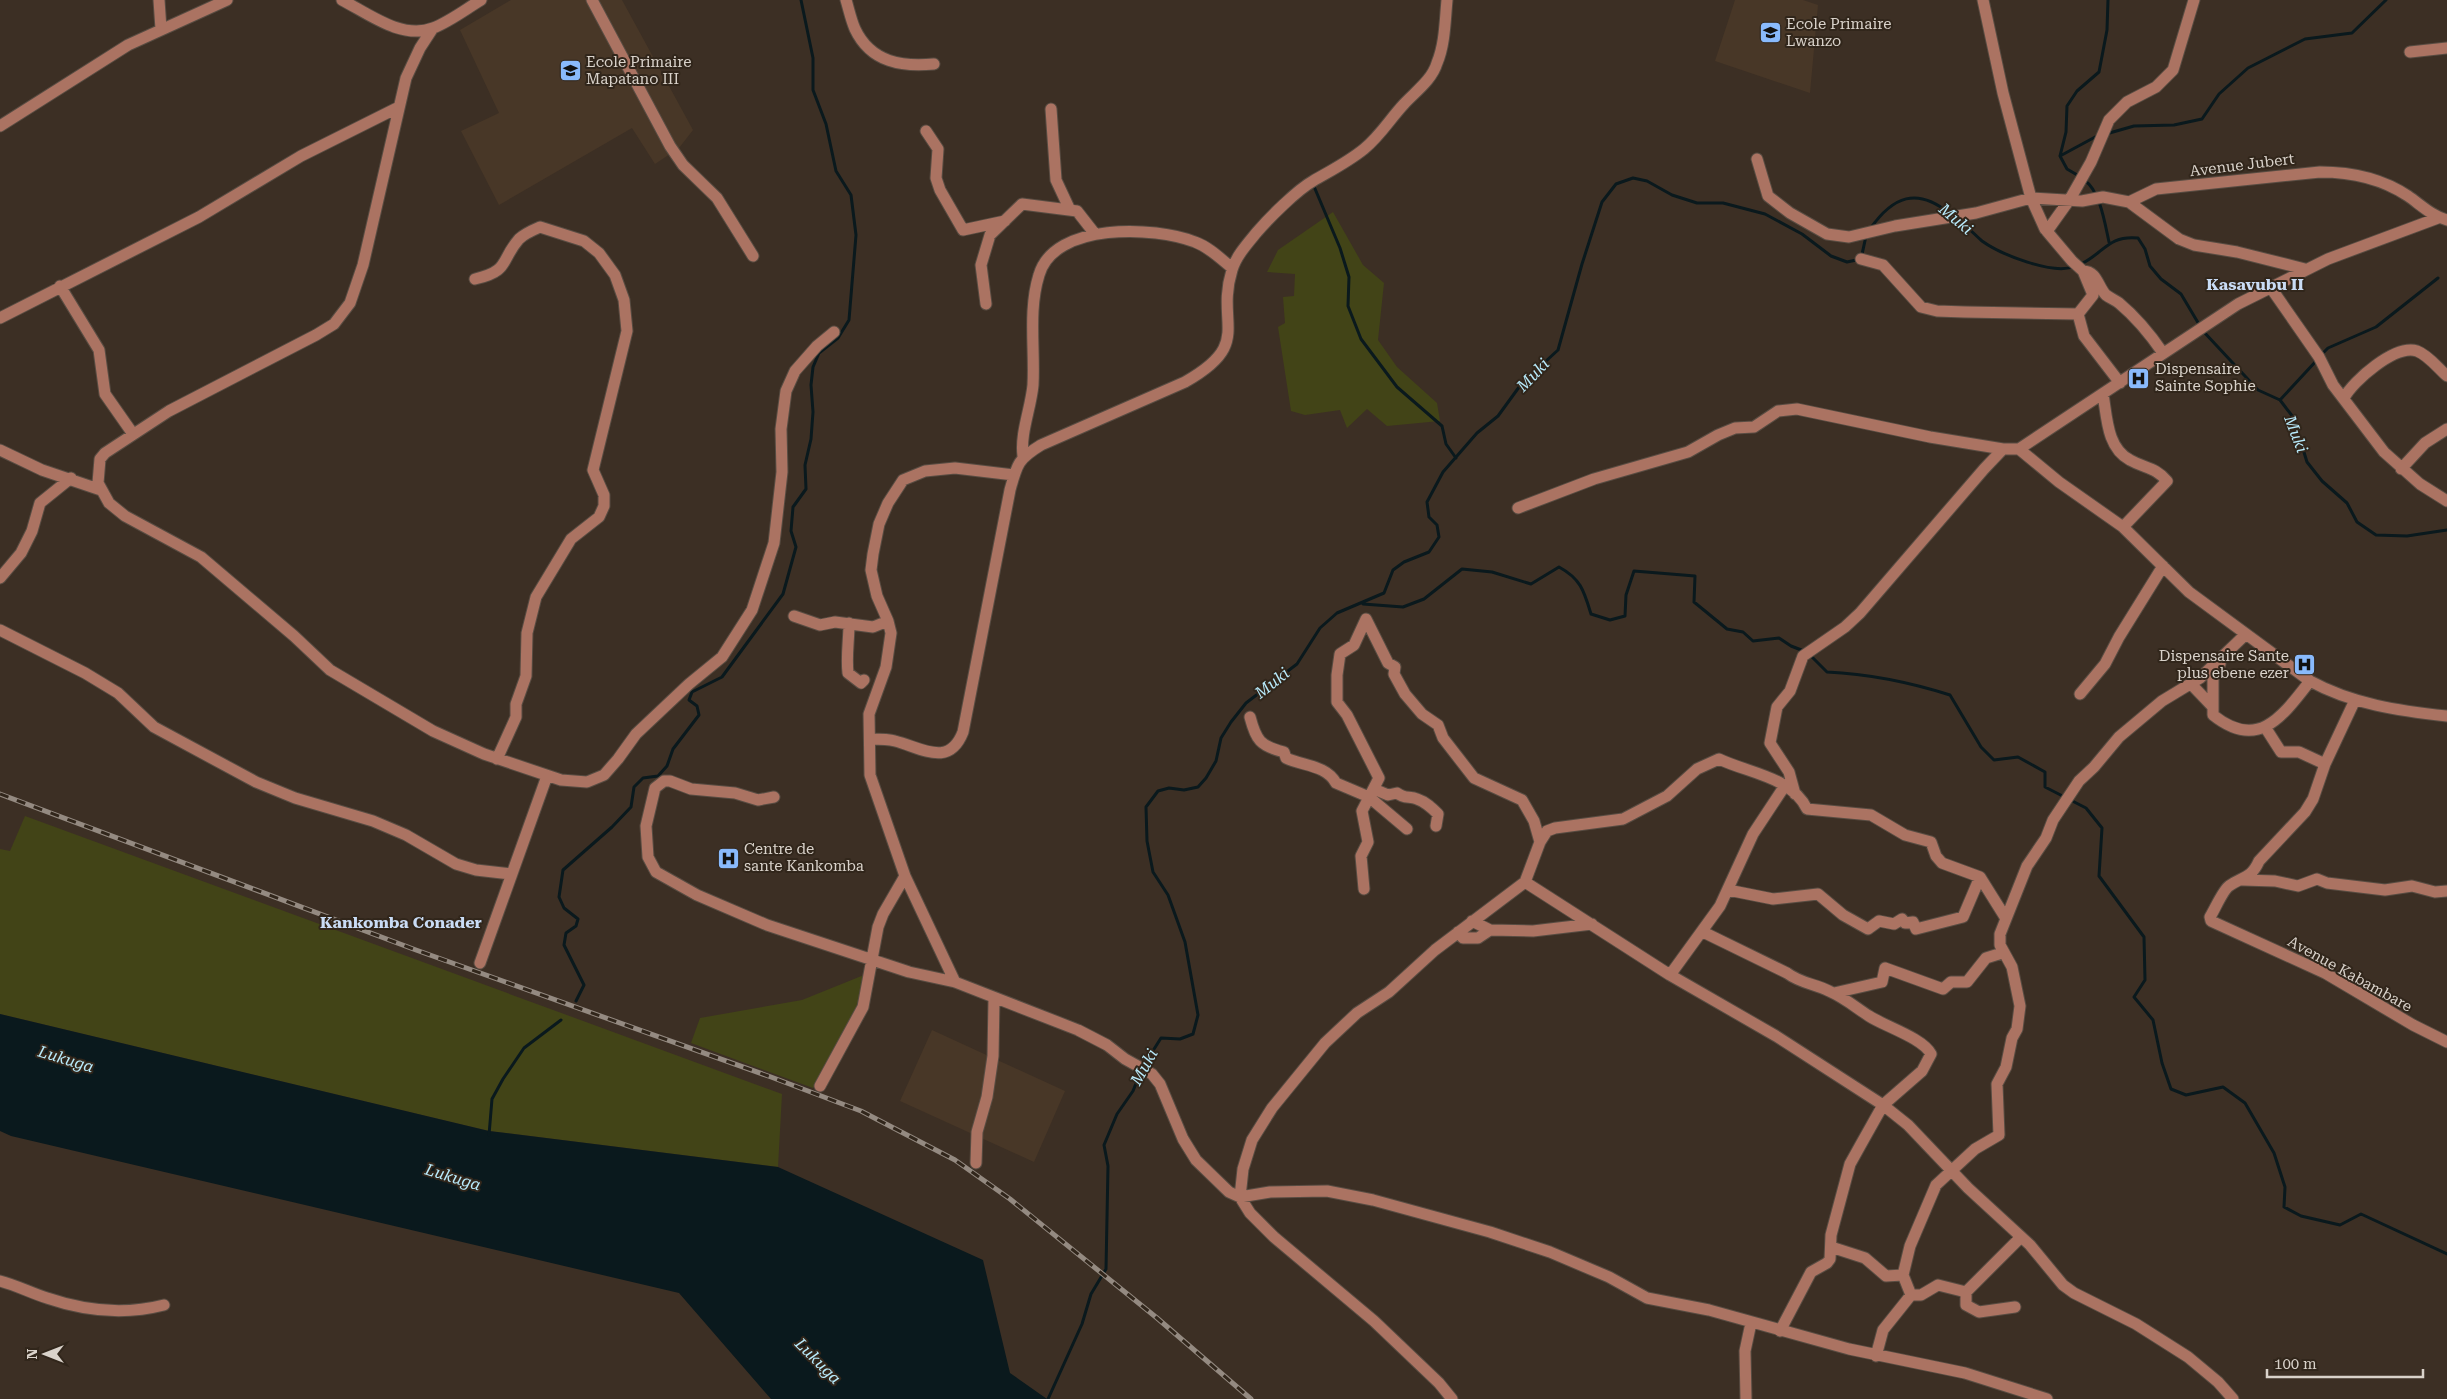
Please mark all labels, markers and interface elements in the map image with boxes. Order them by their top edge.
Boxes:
place label: Ecole Primaire Lwanzo [1786,15,1891,50]
school or university icon: Ecole Primaire Lwanzo [1758,21,1782,45]
place label: Ecole Primaire Mapatano III [586,53,691,88]
school or university icon: Ecole Primaire Mapatano III [558,59,582,83]
street label: Avenue Jubert [2189,150,2296,180]
water label: Muki [1934,199,1977,239]
district label: Kasavubu II [2206,275,2304,294]
water label: Muki [1512,355,1553,396]
place label: Dispensaire Sainte Sophie [2155,360,2256,395]
hospital icon: Dispensaire Sainte Sophie [2127,366,2151,390]
water label: Muki [2280,412,2312,455]
place label: Dispensaire Sante plus ebene ezer [2159,647,2289,682]
hospital icon: Dispensaire Sante plus ebene ezer [2293,653,2317,677]
water label: Muki [1250,664,1293,703]
place label: Centre de sante Kankomba [744,840,864,875]
hospital icon: Centre de sante Kankomba [716,846,740,870]
district label: Kankomba Conader [320,913,482,932]
street label: Avenue Kabambare [2285,932,2415,1016]
water label: Lukuga [35,1041,96,1077]
water label: Muki [1126,1046,1162,1089]
water label: Lukuga [422,1159,483,1195]
north arrow [20,1329,70,1379]
water label: Lukuga [790,1333,845,1388]
scale bar [2267,1346,2423,1378]
text: N [24,1348,40,1359]
text: 100 m [2274,1355,2317,1373]

